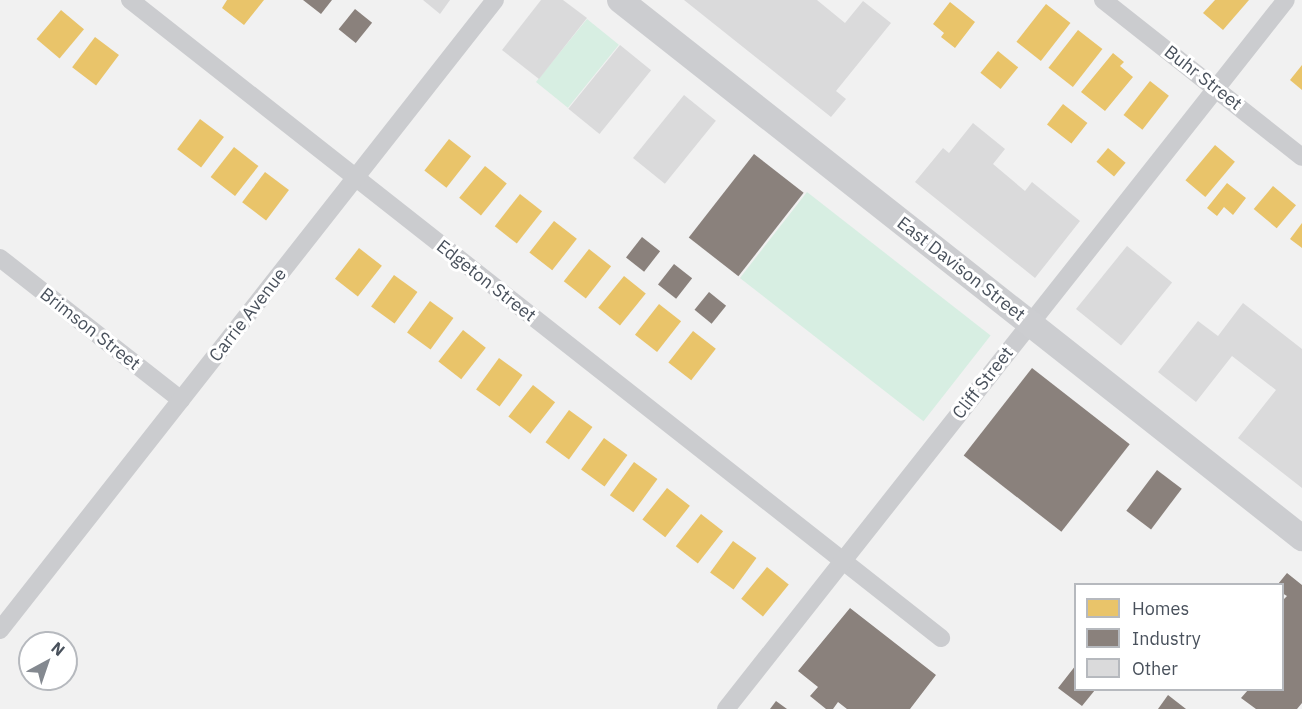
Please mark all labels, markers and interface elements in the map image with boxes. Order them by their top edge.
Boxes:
street label: Buhr Street [1160,41,1246,115]
street label: East Davison Street [893,212,1029,326]
street label: Edgeton Street [432,235,540,327]
street label: Carrie Avenue [205,264,291,366]
street label: Brimson Street [36,283,144,375]
street label: Cliff Street [948,343,1018,423]
legend [1074,583,1284,691]
text: Homes [1132,597,1189,620]
text: Industry [1132,627,1201,650]
north arrow [18,631,78,691]
text: N [47,637,69,660]
text: Other [1132,657,1178,680]

